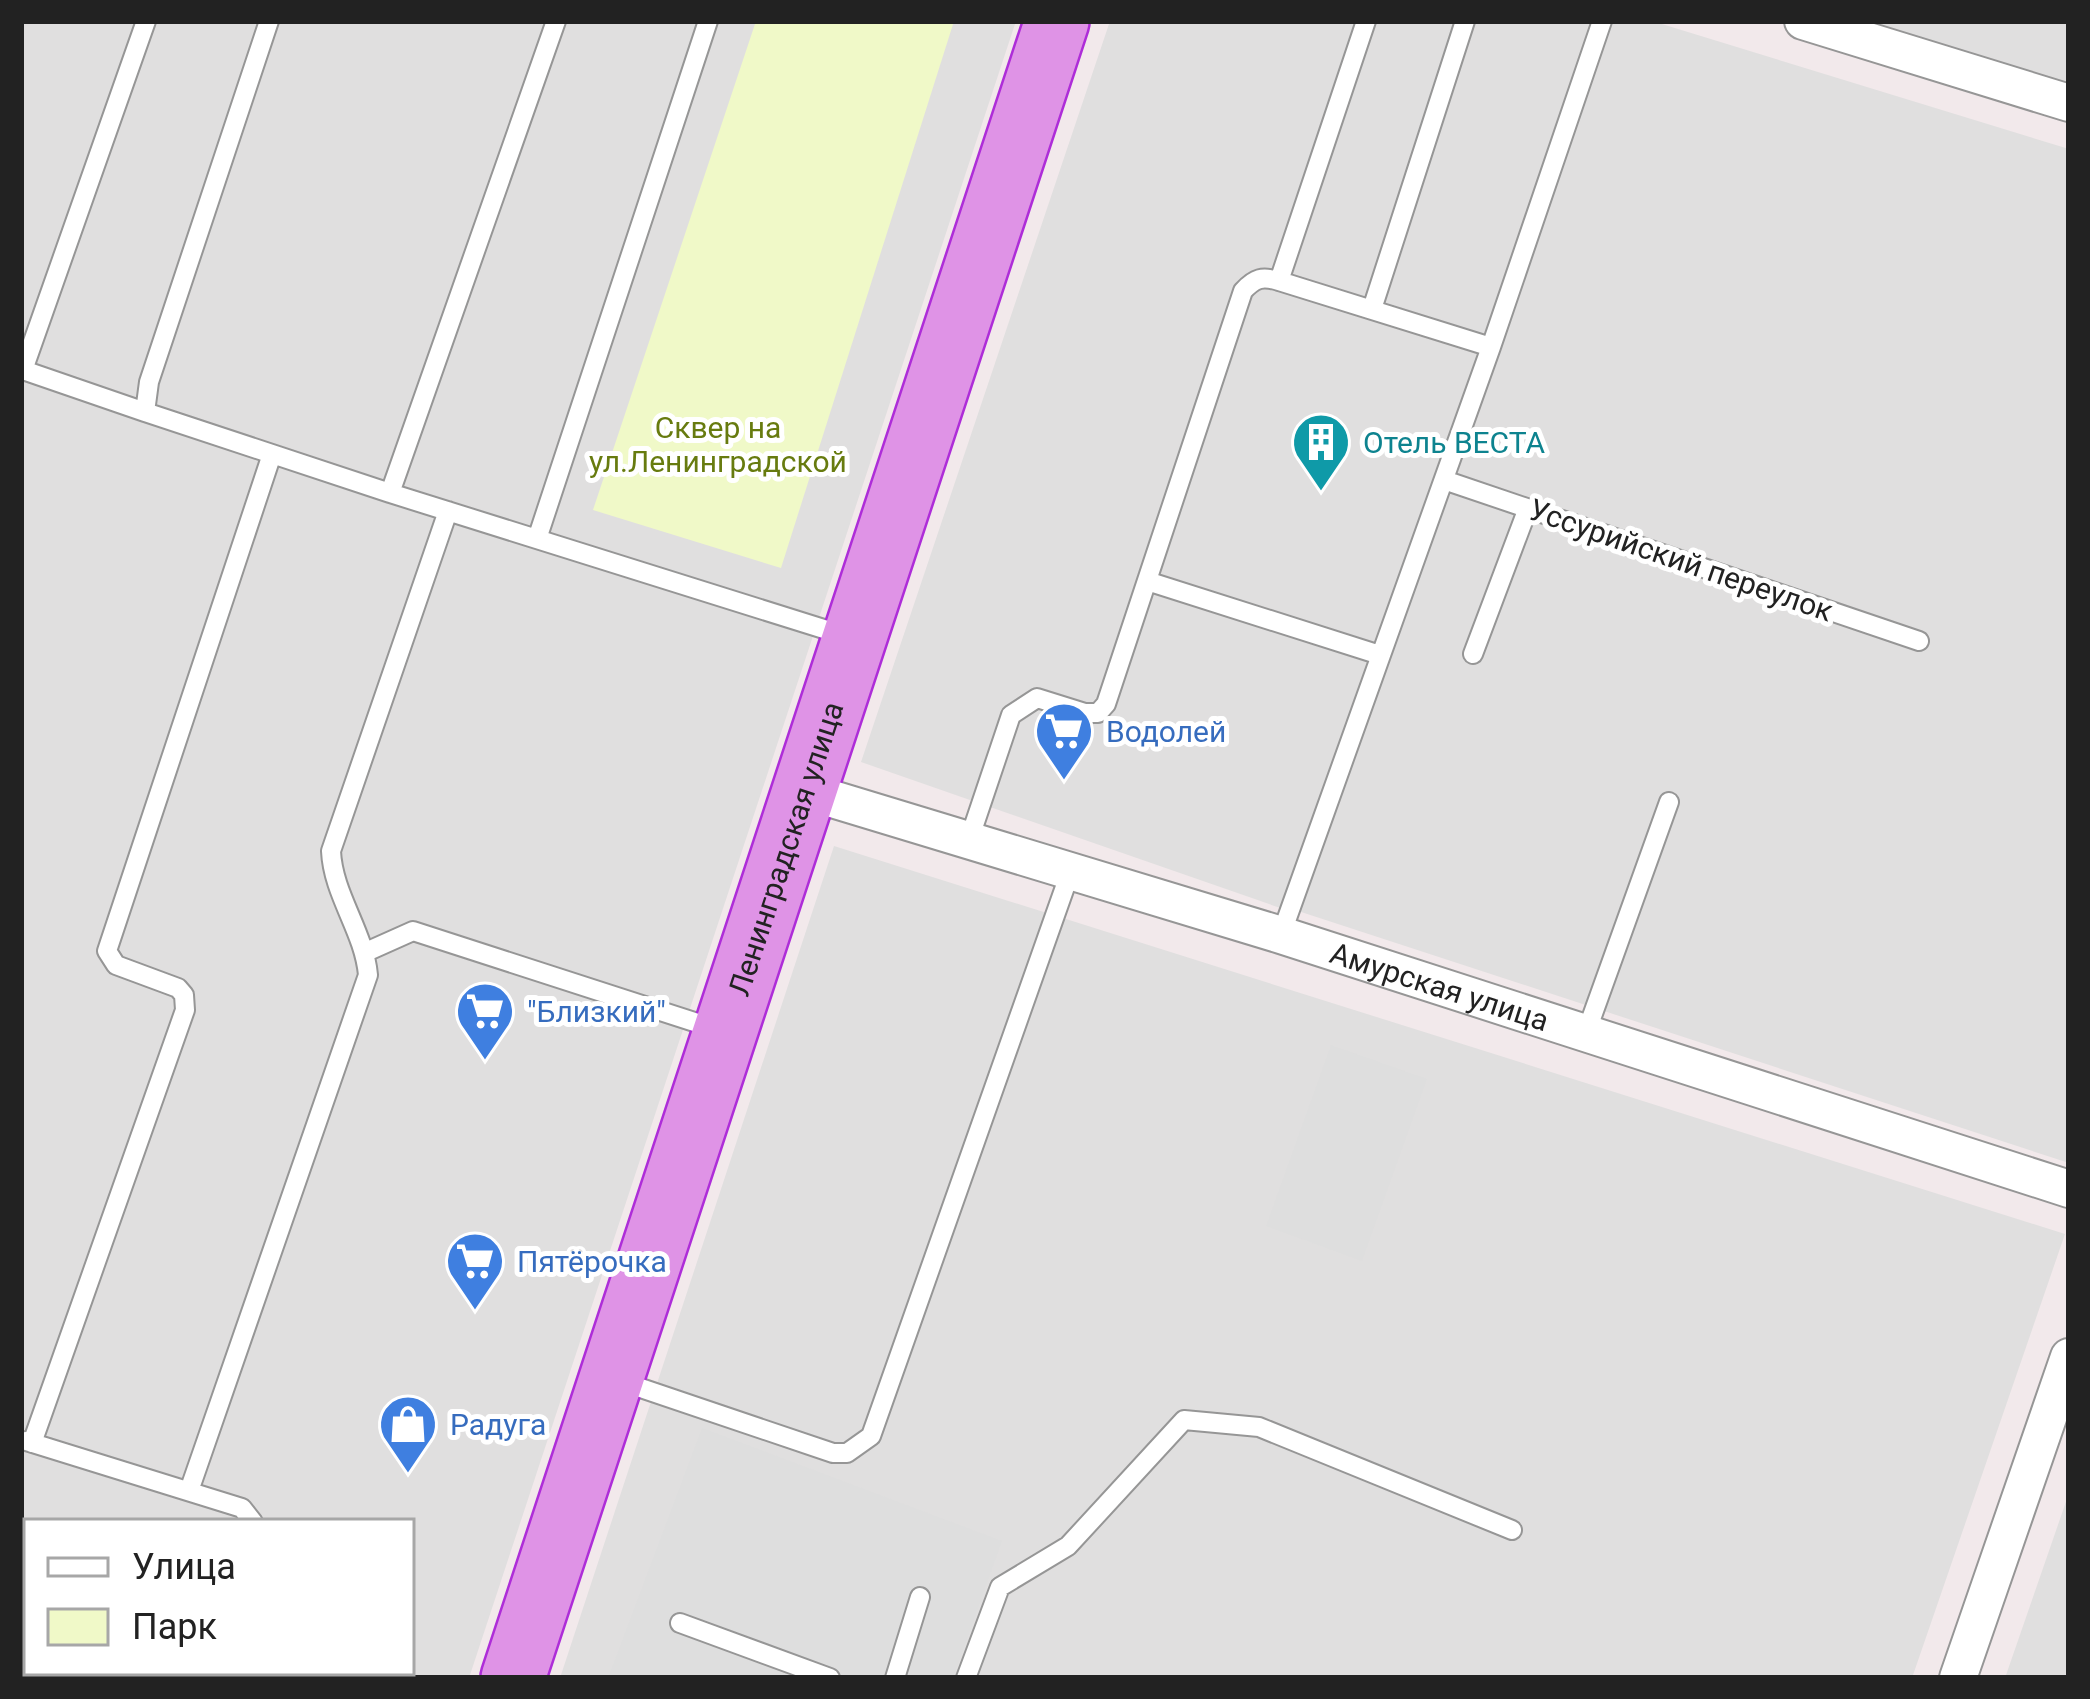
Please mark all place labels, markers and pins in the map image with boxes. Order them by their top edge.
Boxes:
building icon: Отель ВЕСТА [1290,411,1352,493]
place label: Отель ВЕСТА [1363,425,1545,460]
supermarket icon: Водолей [1033,700,1095,782]
place label: Водолей [1106,714,1226,749]
supermarket icon: "Близкий" [454,980,516,1062]
place label: "Близкий" [527,994,666,1029]
supermarket icon: Пятёрочка [444,1230,506,1312]
place label: Пятёрочка [517,1244,667,1279]
shop icon: Радуга [377,1393,439,1475]
place label: Радуга [450,1407,546,1442]

